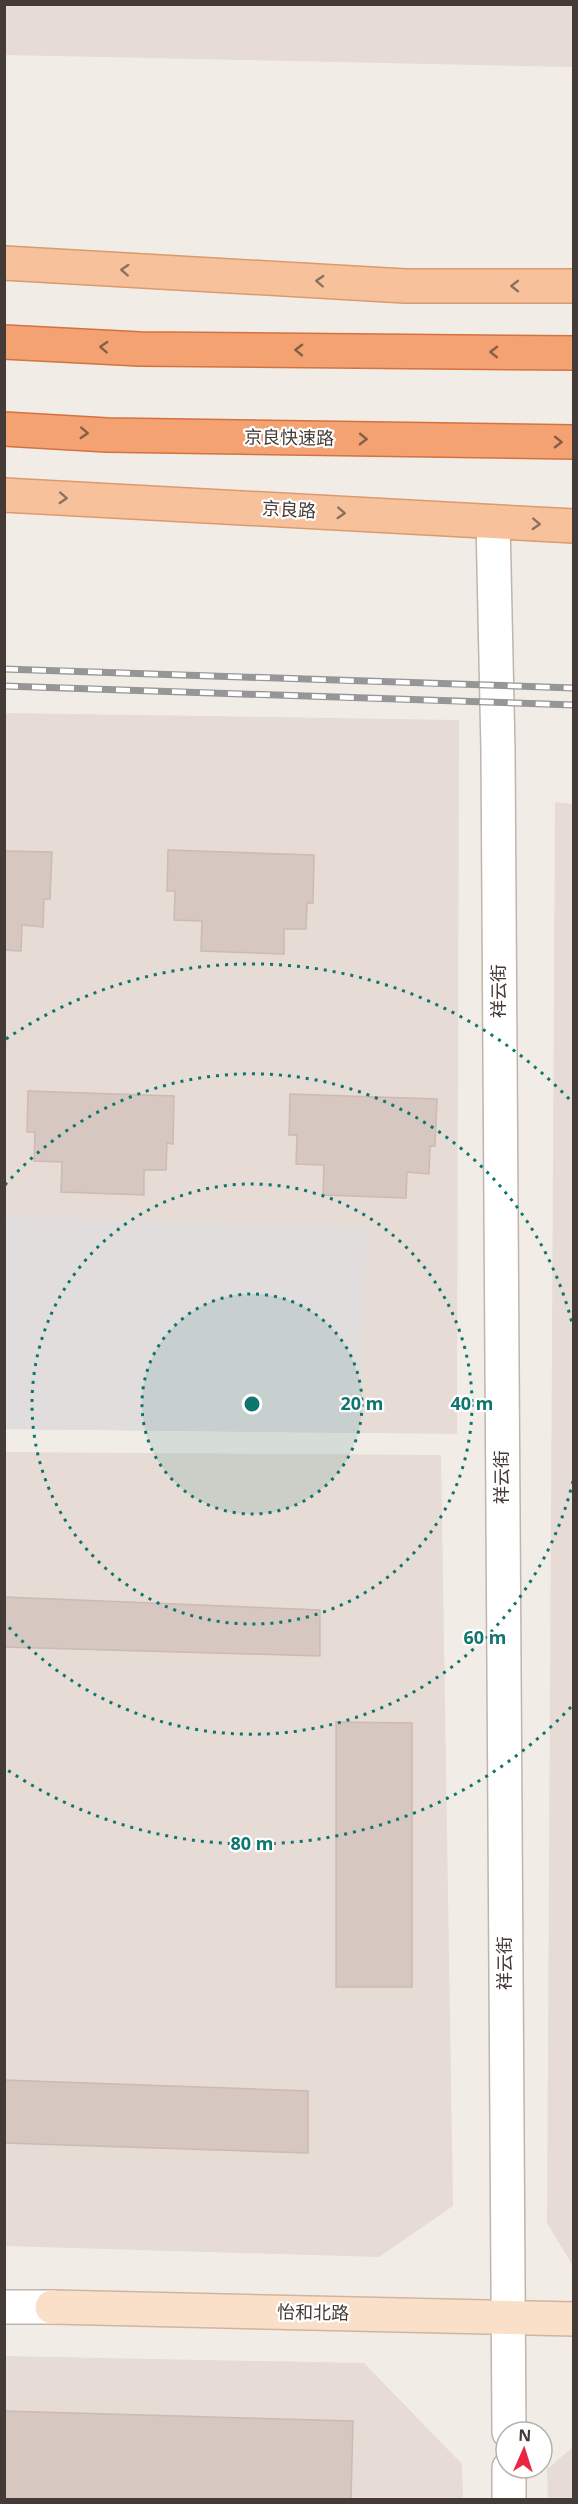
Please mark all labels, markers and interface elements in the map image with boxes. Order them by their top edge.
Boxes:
one-way arrow [121,263,130,276]
one-way arrow [316,275,325,288]
one-way arrow [511,280,520,292]
one-way arrow [100,340,109,353]
one-way arrow [295,344,304,356]
one-way arrow [490,346,499,358]
street label: 京良快速路 [244,424,334,450]
one-way arrow [79,427,88,440]
one-way arrow [358,433,367,445]
one-way arrow [553,435,562,448]
one-way arrow [58,491,67,504]
street label: 京良路 [261,496,317,522]
one-way arrow [337,507,346,520]
one-way arrow [532,517,541,530]
street label: 祥云街 [486,964,510,1018]
text: 20 m [341,1391,383,1415]
text: 40 m [451,1391,493,1415]
centre of rings [242,1394,262,1414]
street label: 祥云街 [489,1450,513,1504]
text: 60 m [464,1625,506,1649]
text: 80 m [231,1831,273,1855]
street label: 祥云街 [492,1936,516,1990]
street label: 怡和北路 [277,2299,349,2325]
north arrow [494,2420,554,2480]
text: N [518,2424,532,2446]

